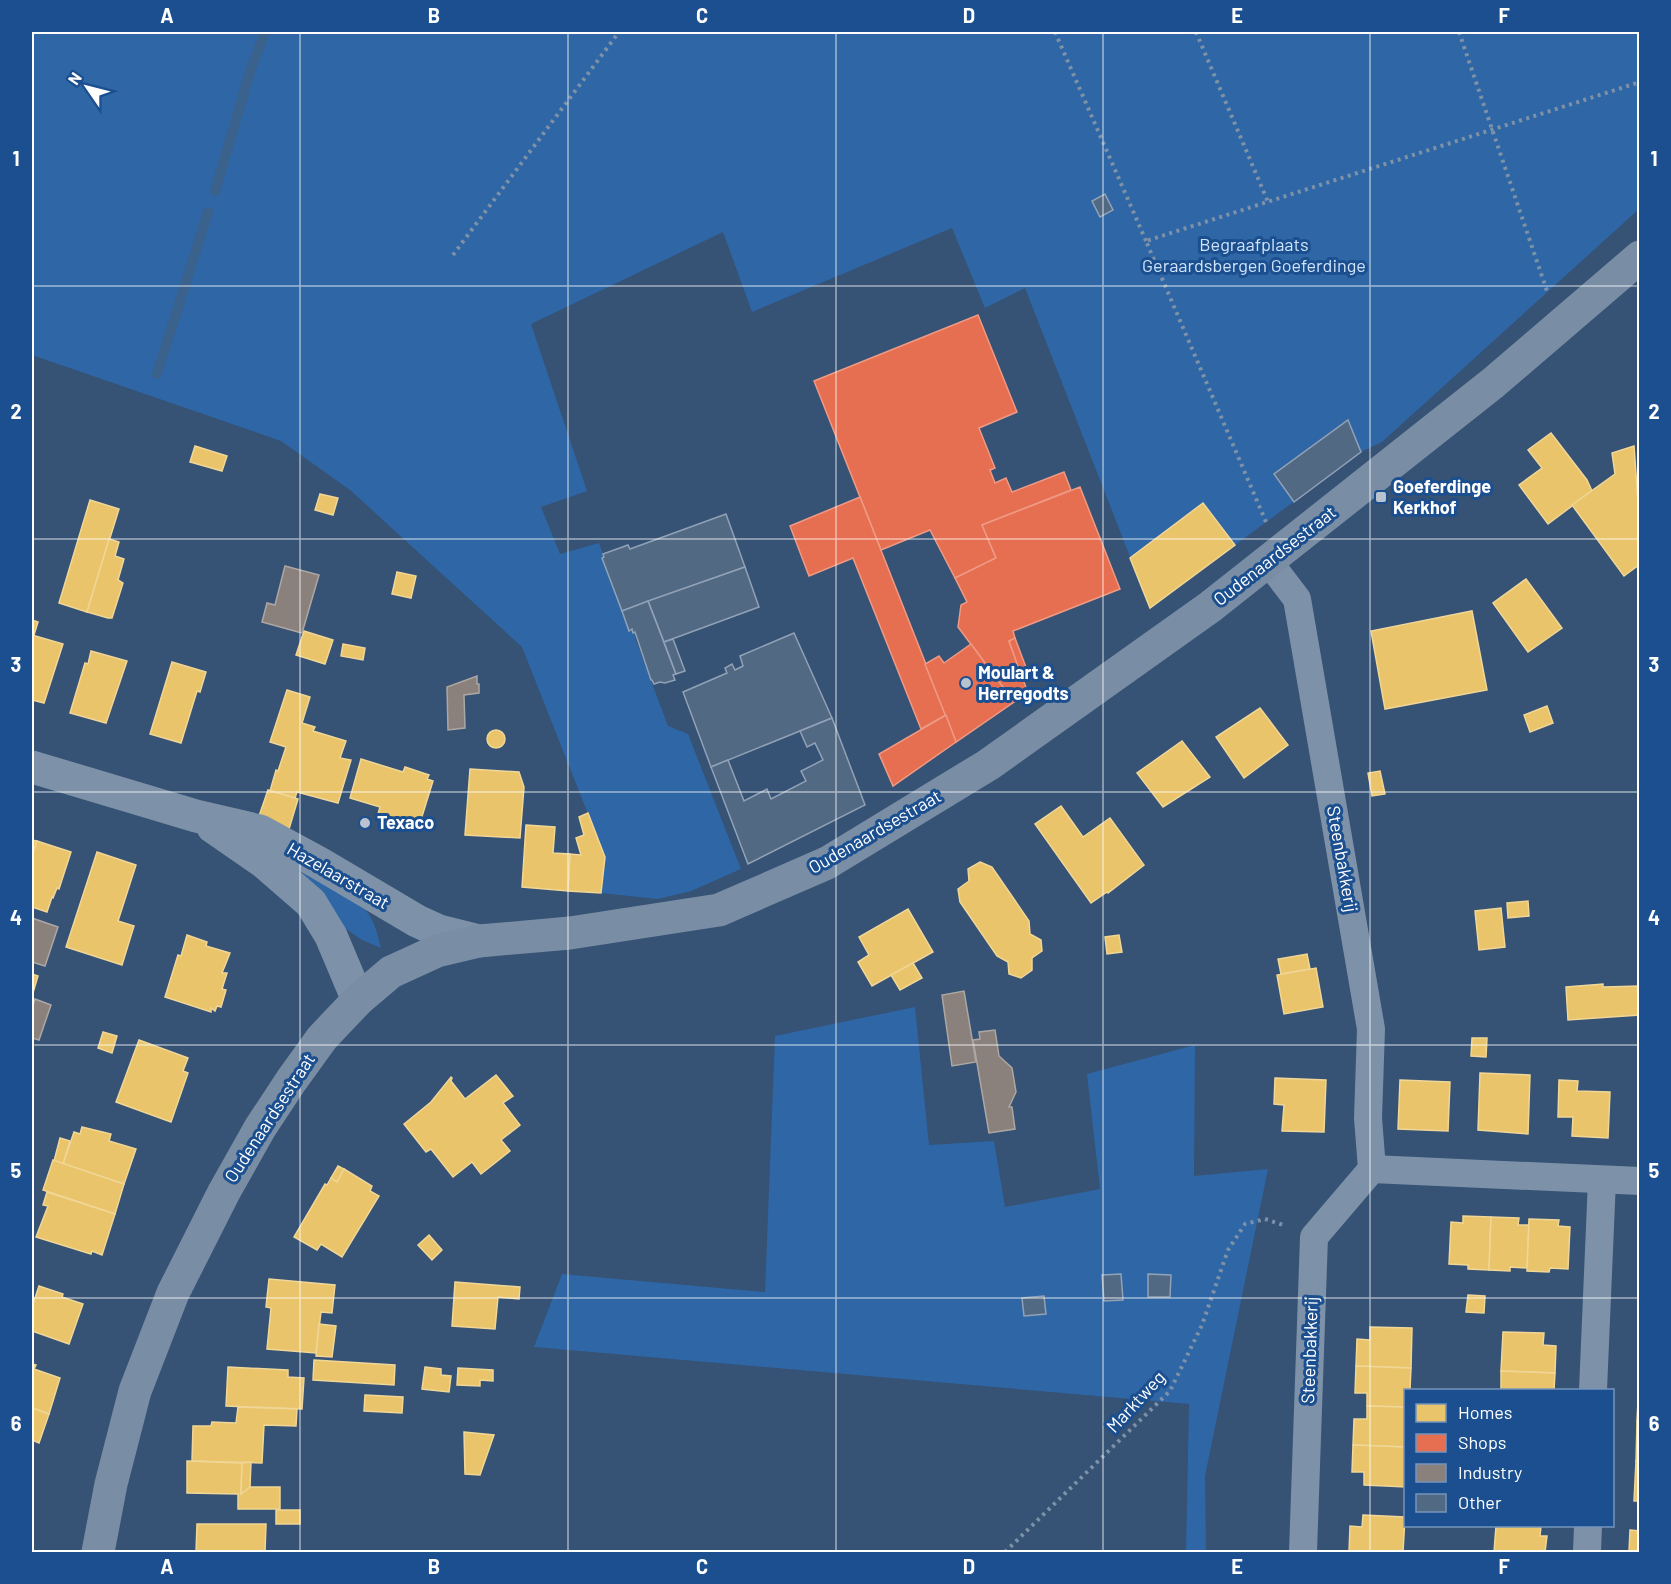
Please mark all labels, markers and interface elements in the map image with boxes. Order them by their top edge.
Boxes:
text: A [160,3,174,27]
text: B [428,3,440,27]
text: C [696,3,708,27]
text: D [963,3,975,27]
text: E [1231,3,1243,27]
text: F [1498,3,1510,27]
north arrow [57,57,117,117]
text: N [63,68,85,88]
text: 1 [12,146,20,170]
text: 1 [1650,146,1658,170]
park label: Begraafplaats Geraardsbergen Goeferdinge [1142,233,1366,276]
text: 2 [10,399,22,423]
text: 2 [1648,399,1660,423]
place label: Goeferdinge Kerkhof [1393,475,1491,518]
marker: Goeferdinge Kerkhof [1374,490,1388,504]
street label: Oudenaardsestraat [1209,501,1340,610]
text: 3 [11,652,21,676]
text: 3 [1649,652,1659,676]
place label: Moulart & Herregodts [978,661,1069,704]
marker: Moulart & Herregodts [959,676,973,690]
street label: Oudenaardsestraat [804,784,945,878]
street label: Steenbakkerij [1323,804,1363,914]
place label: Texaco [377,811,434,833]
marker: Texaco [358,816,372,830]
street label: Hazelaarstraat [284,837,393,913]
text: 4 [10,905,22,929]
text: 4 [1648,905,1660,929]
street label: Oudenaardsestraat [219,1049,319,1186]
text: 5 [11,1158,22,1182]
text: 5 [1649,1158,1660,1182]
street label: Steenbakkerij [1296,1296,1322,1404]
street label: Marktweg [1101,1366,1169,1437]
legend [1404,1389,1614,1527]
text: Homes [1458,1401,1512,1423]
text: 6 [11,1411,22,1435]
text: 6 [1649,1411,1660,1435]
text: Shops [1458,1431,1507,1453]
text: Industry [1458,1461,1522,1483]
text: Other [1458,1491,1502,1513]
text: A [160,1554,174,1578]
text: B [428,1554,440,1578]
text: C [696,1554,708,1578]
text: D [963,1554,975,1578]
text: E [1231,1554,1243,1578]
text: F [1498,1554,1510,1578]

